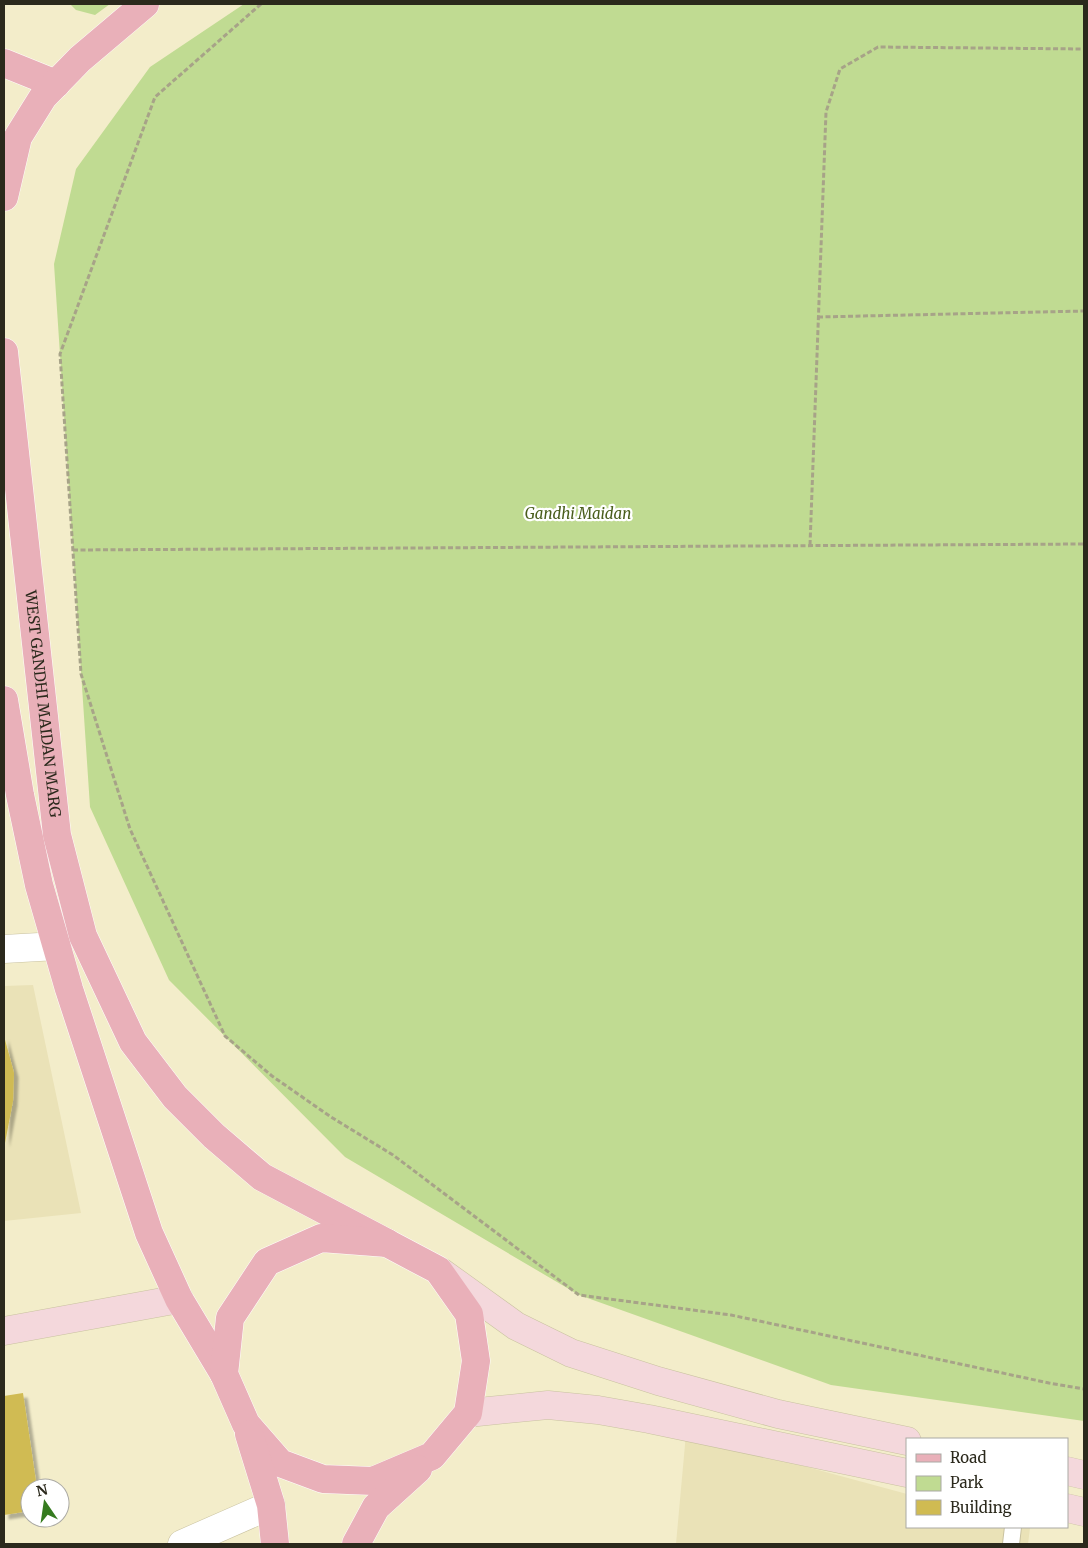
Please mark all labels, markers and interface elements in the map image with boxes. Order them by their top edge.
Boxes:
park label: Gandhi Maidan [525,504,631,523]
street label: WEST GANDHI MAIDAN MARG [21,588,65,818]
legend [906,1438,1068,1528]
text: Road [950,1448,986,1467]
text: Park [950,1473,984,1492]
north arrow [20,1478,70,1528]
text: N [35,1480,49,1500]
text: Building [950,1498,1012,1517]

